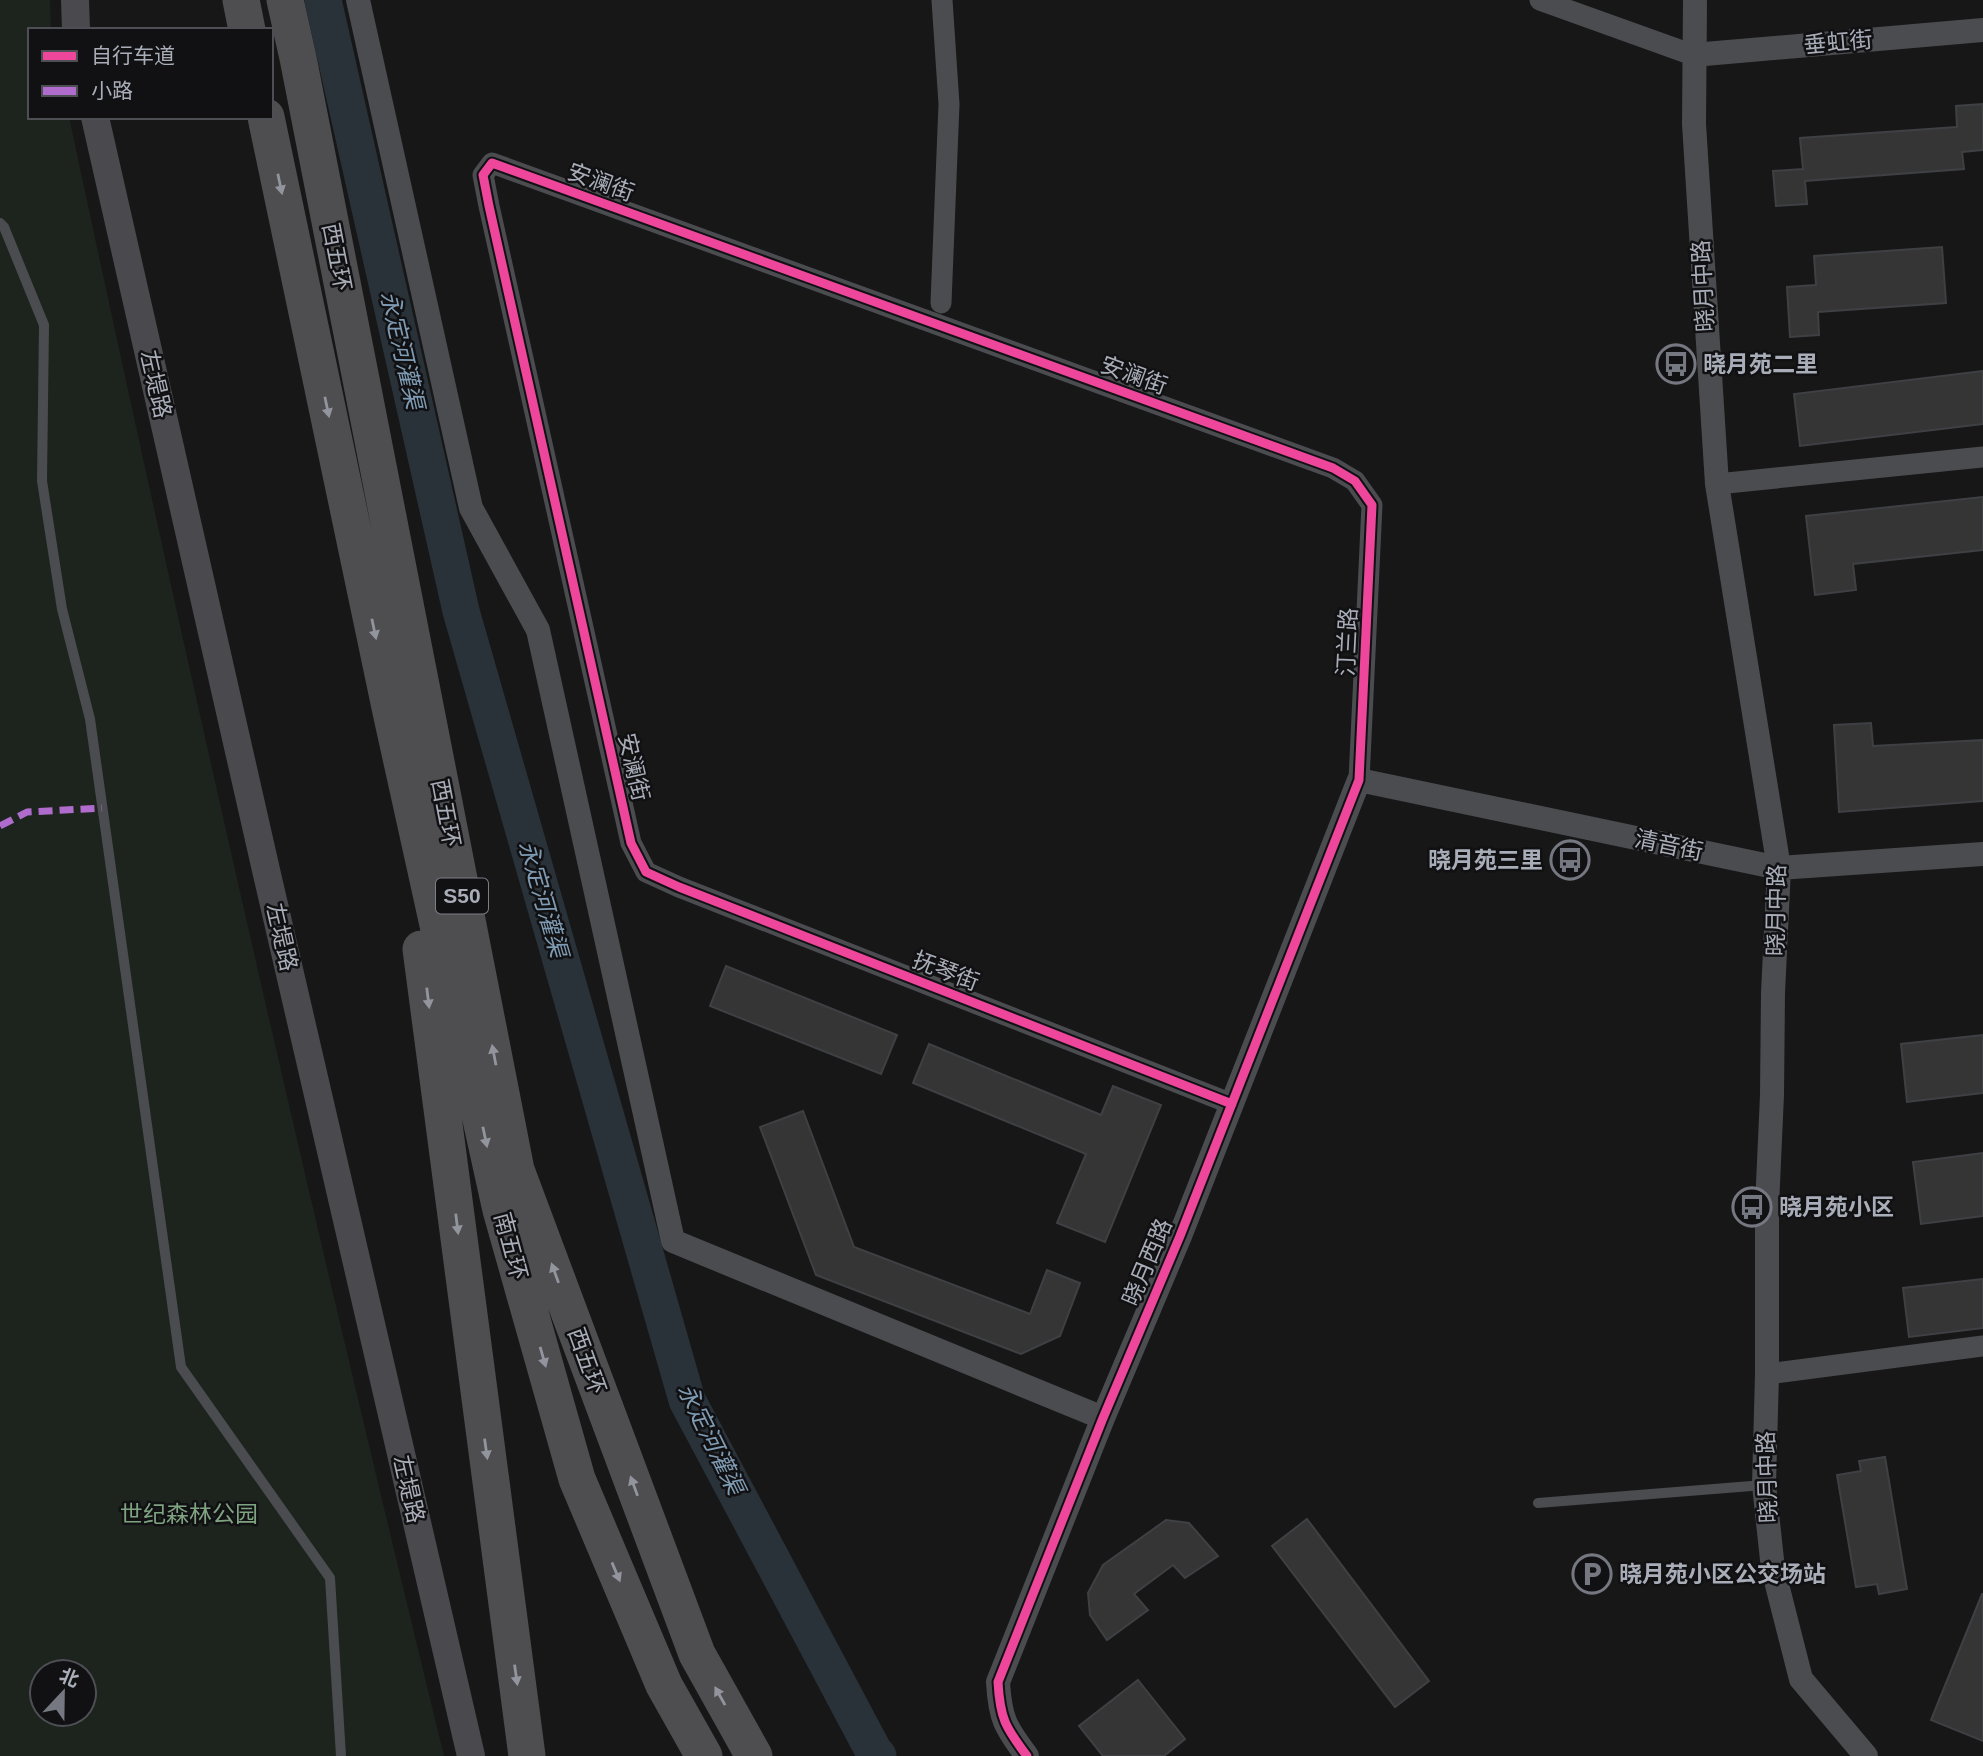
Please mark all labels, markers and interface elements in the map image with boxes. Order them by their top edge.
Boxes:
street label: 垂虹街 [1802,26,1874,58]
legend [28,28,273,119]
text: 自行车道 [91,44,175,67]
text: 小路 [91,79,133,102]
street label: 安澜街 [564,158,638,206]
one-way arrow [274,173,285,195]
street label: 西五环 [318,221,356,293]
street label: 晓月中路 [1688,239,1718,333]
water label: 永定河灌渠 [376,288,430,414]
bus stop icon: 晓月苑二里 [1655,343,1697,385]
street label: 左堤路 [136,347,176,421]
street label: 安澜街 [1097,351,1171,399]
place label: 晓月苑二里 [1703,351,1818,377]
one-way arrow [321,396,332,418]
street label: 汀兰路 [1332,607,1362,677]
one-way arrow [368,618,379,640]
street label: 安澜街 [614,730,654,804]
street label: 西五环 [427,777,465,849]
street label: 清音街 [1633,825,1705,865]
water label: 永定河灌渠 [514,837,574,963]
bus stop icon: 晓月苑三里 [1549,839,1591,881]
place label: 晓月苑三里 [1428,847,1543,873]
street label: 晓月中路 [1762,864,1790,956]
road number: S50 [436,878,488,914]
street label: 左堤路 [262,900,302,974]
street label: 抚琴街 [909,946,983,996]
one-way arrow [422,987,433,1009]
one-way arrow [488,1044,499,1066]
one-way arrow [480,1126,491,1148]
bus stop icon: 晓月苑小区 [1731,1186,1773,1228]
place label: 晓月苑小区 [1779,1194,1894,1220]
street label: 南五环 [490,1209,532,1283]
one-way arrow [451,1213,462,1235]
street label: 晓月西路 [1117,1215,1177,1309]
one-way arrow [549,1263,560,1284]
street label: 西五环 [563,1324,611,1398]
one-way arrow [538,1347,548,1368]
water label: 永定河灌渠 [673,1379,751,1501]
street label: 晓月中路 [1752,1431,1782,1523]
one-way arrow [480,1439,491,1461]
street label: 左堤路 [389,1452,429,1526]
one-way arrow [628,1476,639,1497]
park label: 世纪森林公园 [120,1501,258,1527]
parking icon: 晓月苑小区公交场站 [1571,1553,1613,1595]
place label: 晓月苑小区公交场站 [1619,1561,1826,1587]
one-way arrow [610,1562,622,1582]
north arrow [28,1658,98,1728]
text: 北 [56,1664,82,1691]
one-way arrow [510,1664,521,1686]
one-way arrow [714,1687,726,1706]

